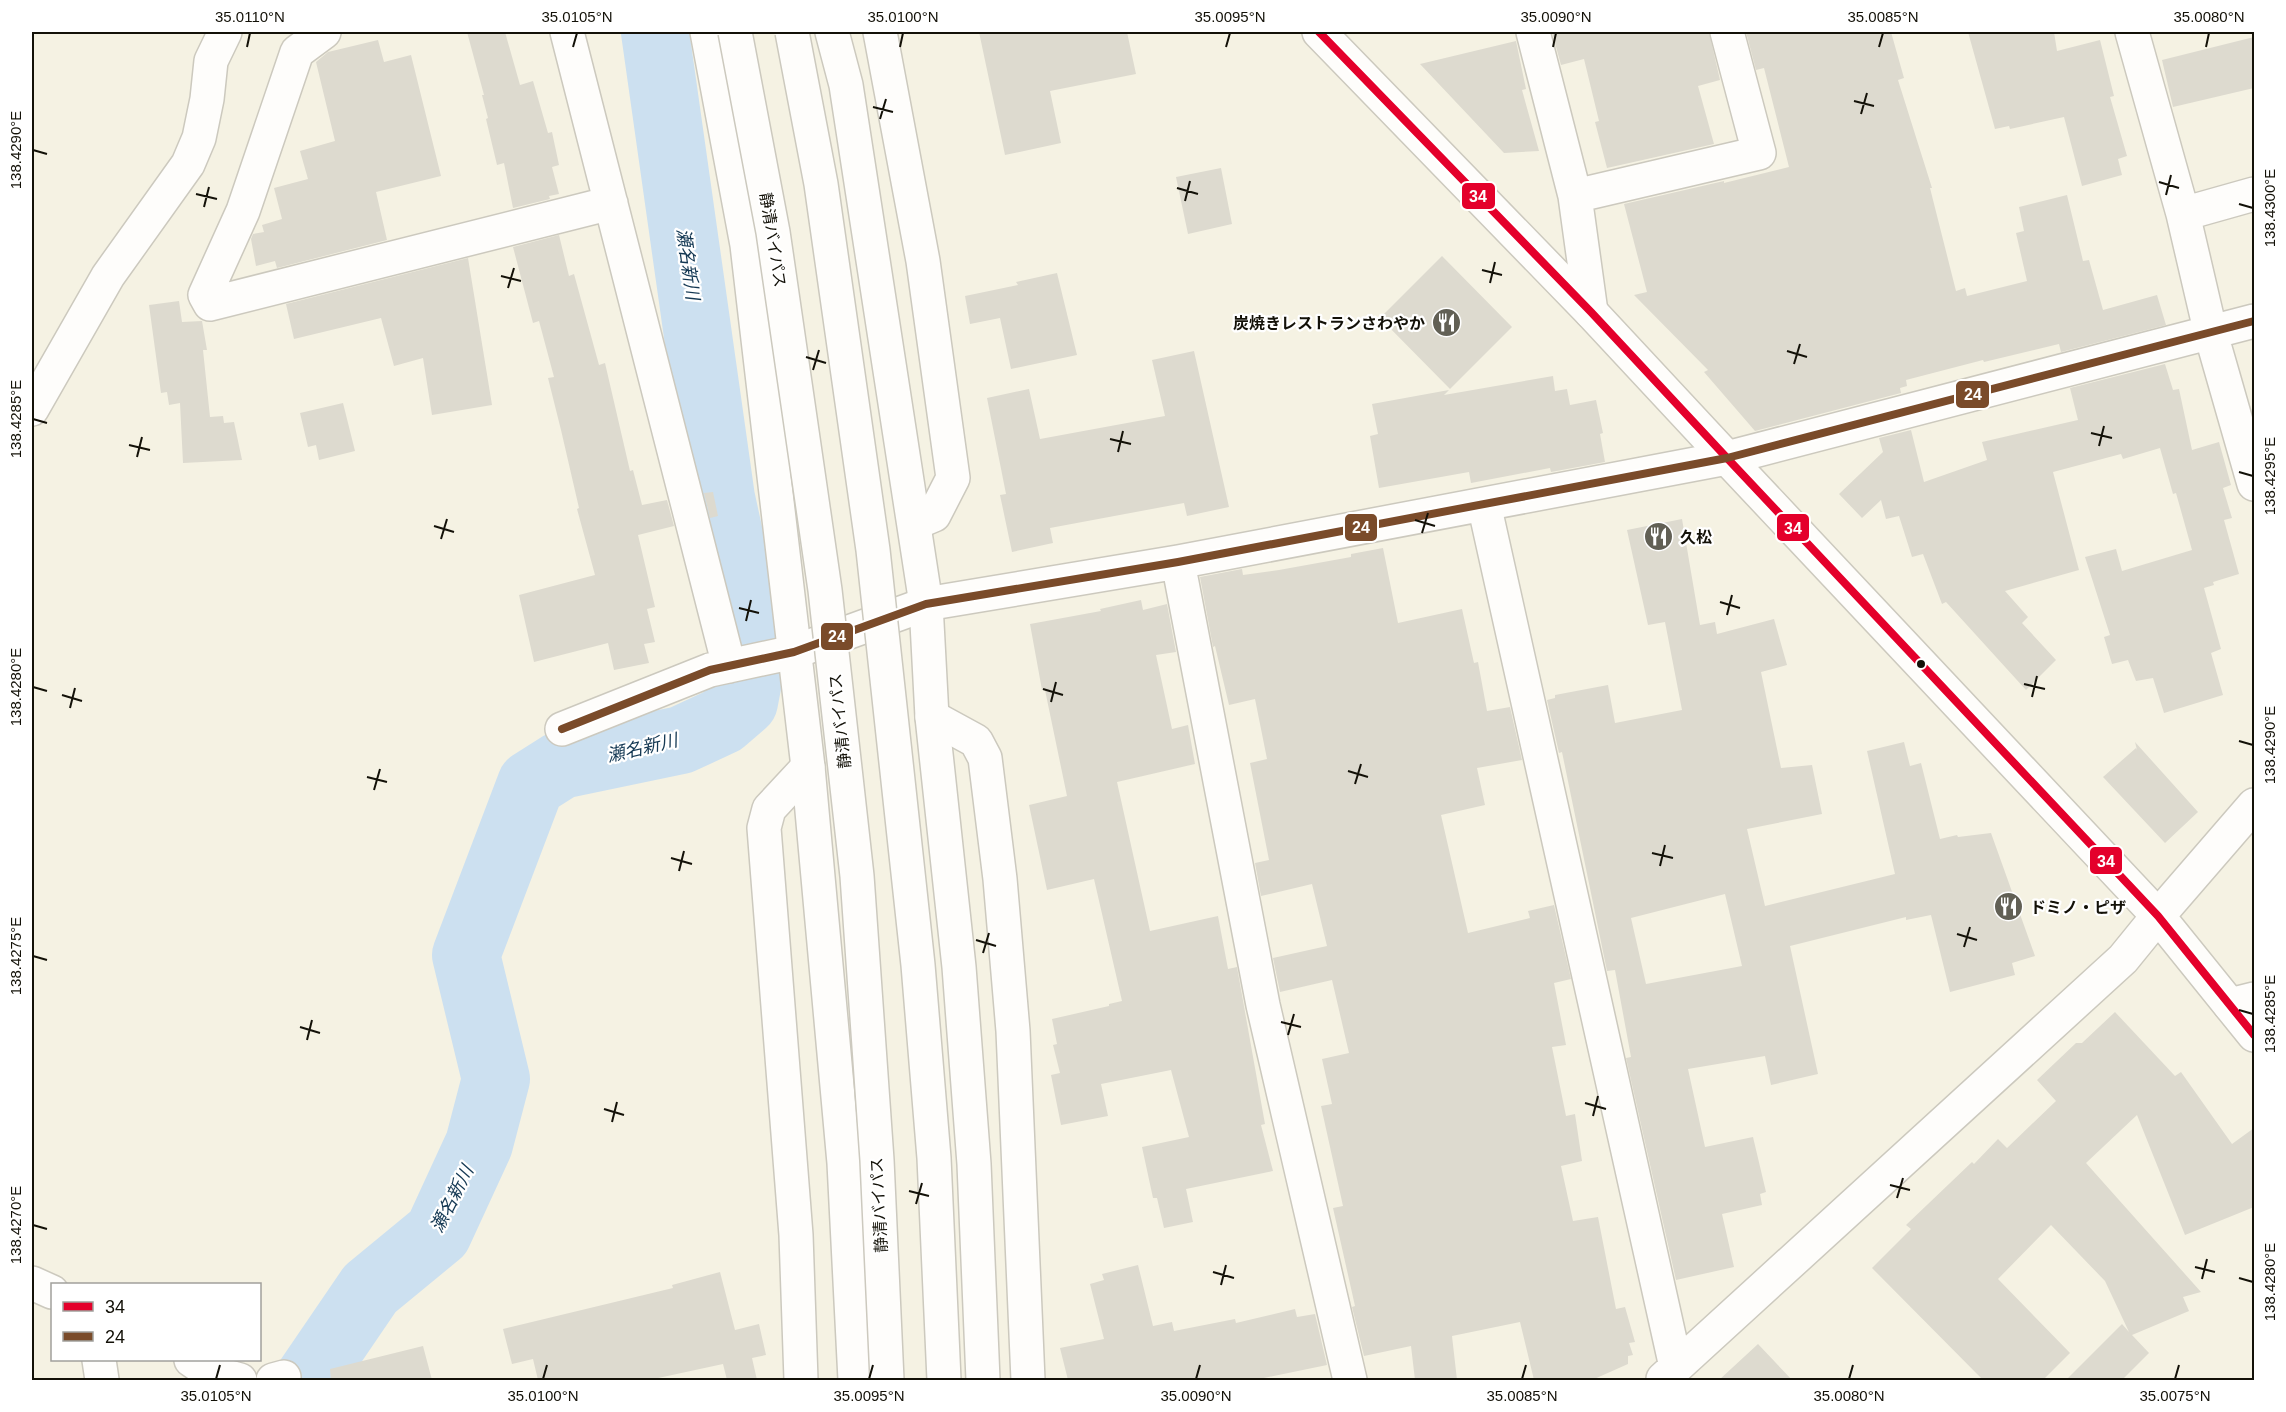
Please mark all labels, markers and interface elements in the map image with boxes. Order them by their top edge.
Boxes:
text: 35.0110°N [215,8,285,25]
text: 35.0105°N [541,8,613,25]
text: 35.0100°N [867,8,939,25]
text: 35.0095°N [1194,8,1266,25]
text: 35.0090°N [1520,8,1592,25]
text: 35.0085°N [1847,8,1919,25]
text: 35.0080°N [2173,8,2245,25]
text: 138.4290°E [7,111,24,189]
text: 138.4300°E [2261,169,2278,247]
line badge: 34 [1461,182,1496,210]
text: 34 [1469,188,1487,205]
street label: 静清バイパス [757,191,789,289]
water label: 瀬名新川 [673,227,703,303]
restaurant icon: 炭焼きレストランさわやか [1430,307,1462,339]
place label: 炭焼きレストランさわやか [1233,315,1425,332]
text: 138.4285°E [7,380,24,458]
line badge: 24 [1955,380,1990,409]
text: 24 [1964,386,1982,403]
text: 138.4295°E [2261,437,2278,515]
line badge: 24 [1344,513,1378,542]
line badge: 34 [1776,513,1810,542]
text: 24 [1352,519,1370,536]
text: 34 [1784,520,1802,537]
restaurant icon: 久松 [1643,521,1675,553]
place label: 久松 [1680,529,1712,546]
line badge: 24 [820,622,854,651]
text: 24 [828,628,846,645]
text: 138.4280°E [7,648,24,726]
unlabelled marker [1915,658,1927,670]
street label: 静清バイパス [827,673,853,769]
text: 138.4290°E [2261,706,2278,784]
water label: 瀬名新川 [605,730,681,766]
line badge: 34 [2089,846,2123,875]
text: 34 [2097,853,2115,870]
restaurant icon: ドミノ・ピザ [1993,891,2025,923]
place label: ドミノ・ピザ [2030,899,2126,916]
text: 138.4275°E [7,917,24,995]
text: 138.4285°E [2261,975,2278,1053]
street label: 静清バイパス [868,1157,890,1253]
water label: 瀬名新川 [427,1161,478,1236]
text: 138.4270°E [7,1186,24,1264]
text: 138.4280°E [2261,1243,2278,1321]
legend [51,1283,261,1361]
text: 34 [105,1297,125,1317]
text: 24 [105,1327,125,1347]
text: 35.0105°N [180,1387,252,1404]
text: 35.0100°N [507,1387,579,1404]
text: 35.0095°N [833,1387,905,1404]
text: 35.0090°N [1160,1387,1232,1404]
text: 35.0085°N [1486,1387,1558,1404]
text: 35.0080°N [1813,1387,1885,1404]
text: 35.0075°N [2139,1387,2211,1404]

